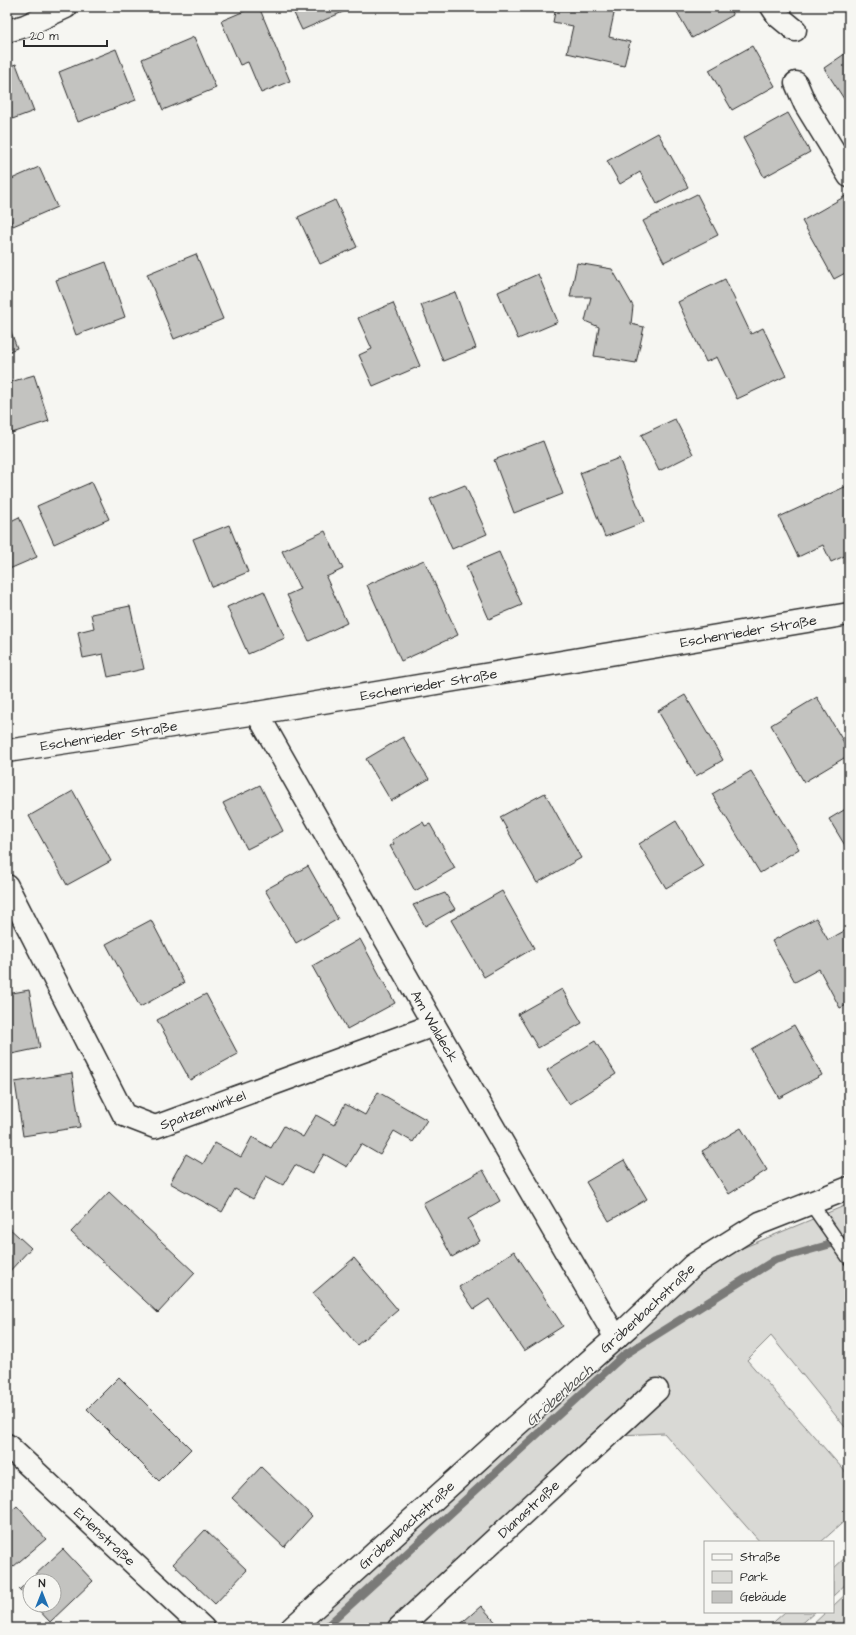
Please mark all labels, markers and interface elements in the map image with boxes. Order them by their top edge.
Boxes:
scale bar [24,22,107,48]
text: 20 m [30,28,59,45]
street label: Eschenrieder Straße [679,610,819,653]
street label: Eschenrieder Straße [359,664,499,707]
street label: Eschenrieder Straße [39,716,179,757]
street label: Am Waldeck [405,987,463,1067]
street label: Spatzenwinkel [157,1086,249,1135]
street label: Gröbenbachstraße [596,1259,700,1358]
water label: Gröbenbach [521,1359,598,1431]
street label: Dianastraße [494,1475,565,1543]
street label: Gröbenbachstraße [354,1476,460,1574]
street label: Erlenstraße [69,1503,140,1571]
legend [704,1541,834,1613]
text: Straße [740,1549,781,1566]
text: Park [740,1569,768,1586]
north arrow [22,1573,62,1613]
text: N [39,1576,46,1591]
text: Gebäude [740,1589,787,1606]

